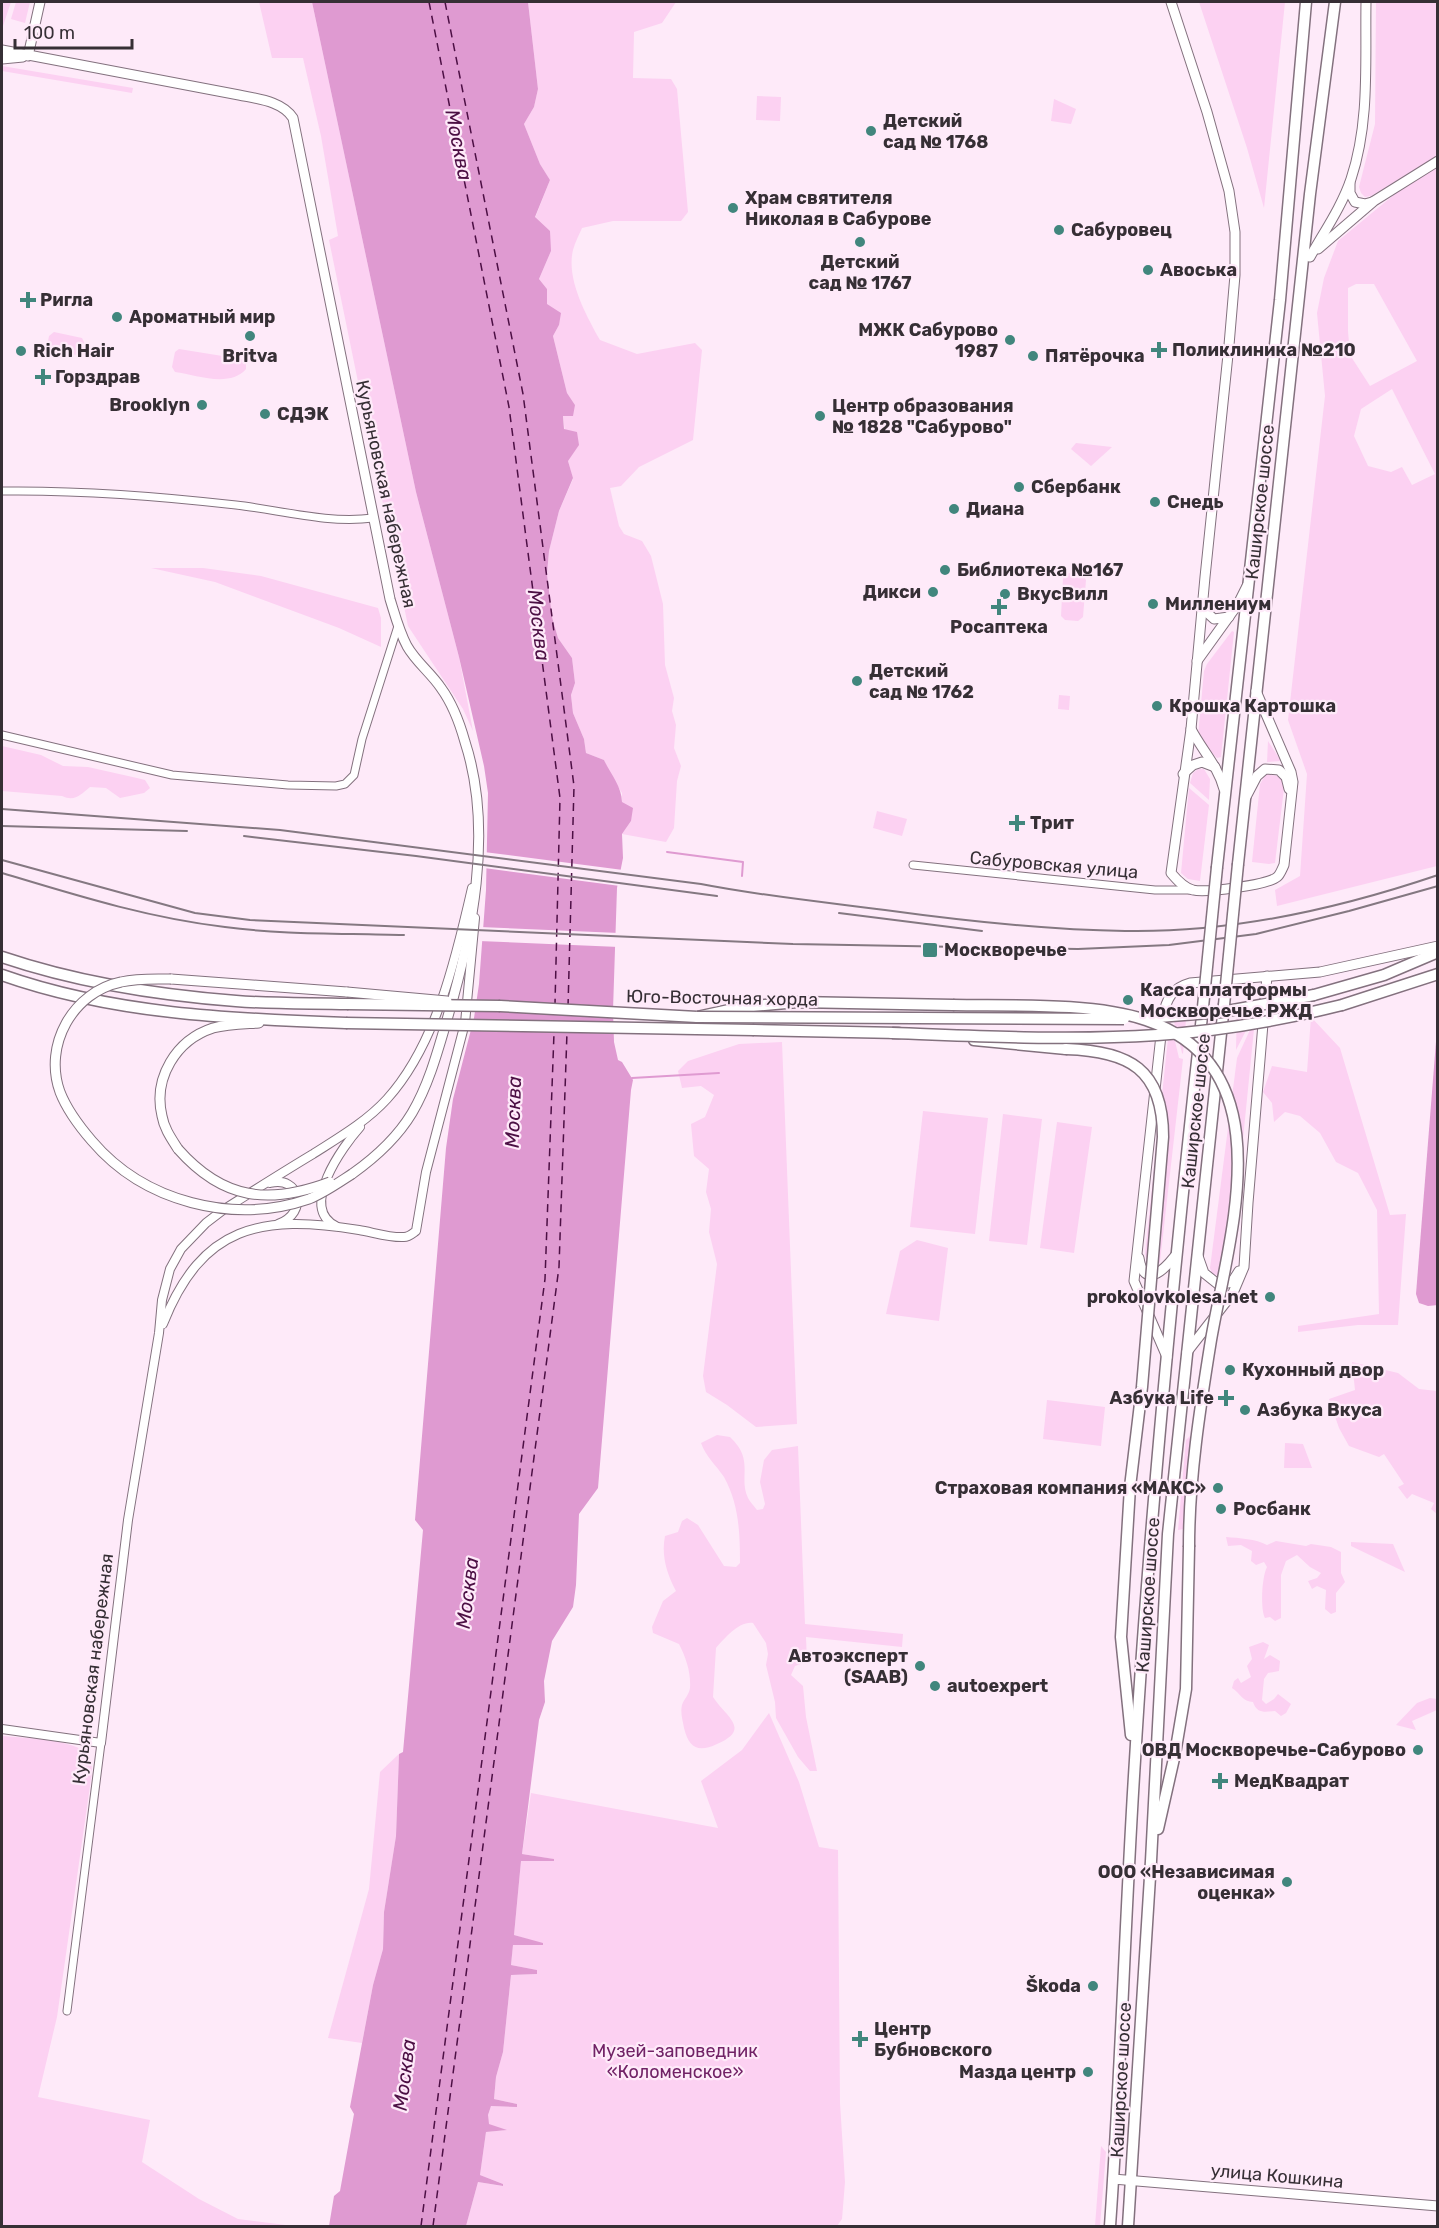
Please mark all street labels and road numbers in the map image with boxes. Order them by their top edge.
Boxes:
street label: Курьяновская набережная [351,378,421,610]
street label: Каширское шоссе [1241,423,1279,581]
street label: Сабуровская улица [969,847,1139,883]
street label: Юго-Восточная хорда [626,985,818,1011]
street label: Каширское шоссе [1177,1032,1215,1190]
street label: Каширское шоссе [1132,1517,1164,1673]
street label: Курьяновская набережная [68,1552,118,1786]
street label: Каширское шоссе [1106,2002,1136,2158]
street label: улица Кошкина [1210,2159,1344,2193]

